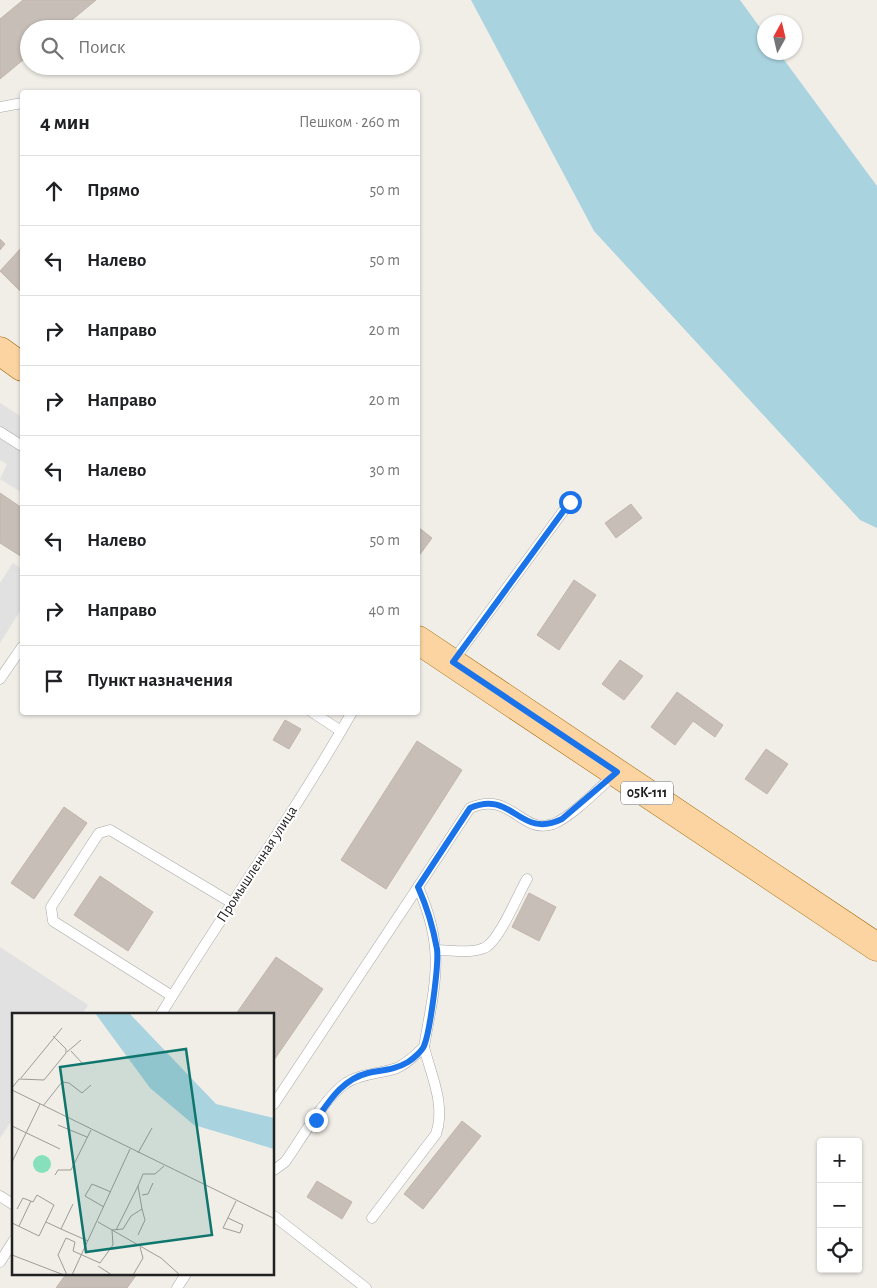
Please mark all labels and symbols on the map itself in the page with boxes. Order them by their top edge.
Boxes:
north arrow [757,15,802,60]
route start [559,491,582,514]
road number: 05К-111 [621,781,673,804]
street label: Промышленная улица [214,803,300,925]
inset map [12,1013,275,1276]
route end [305,1109,328,1132]

